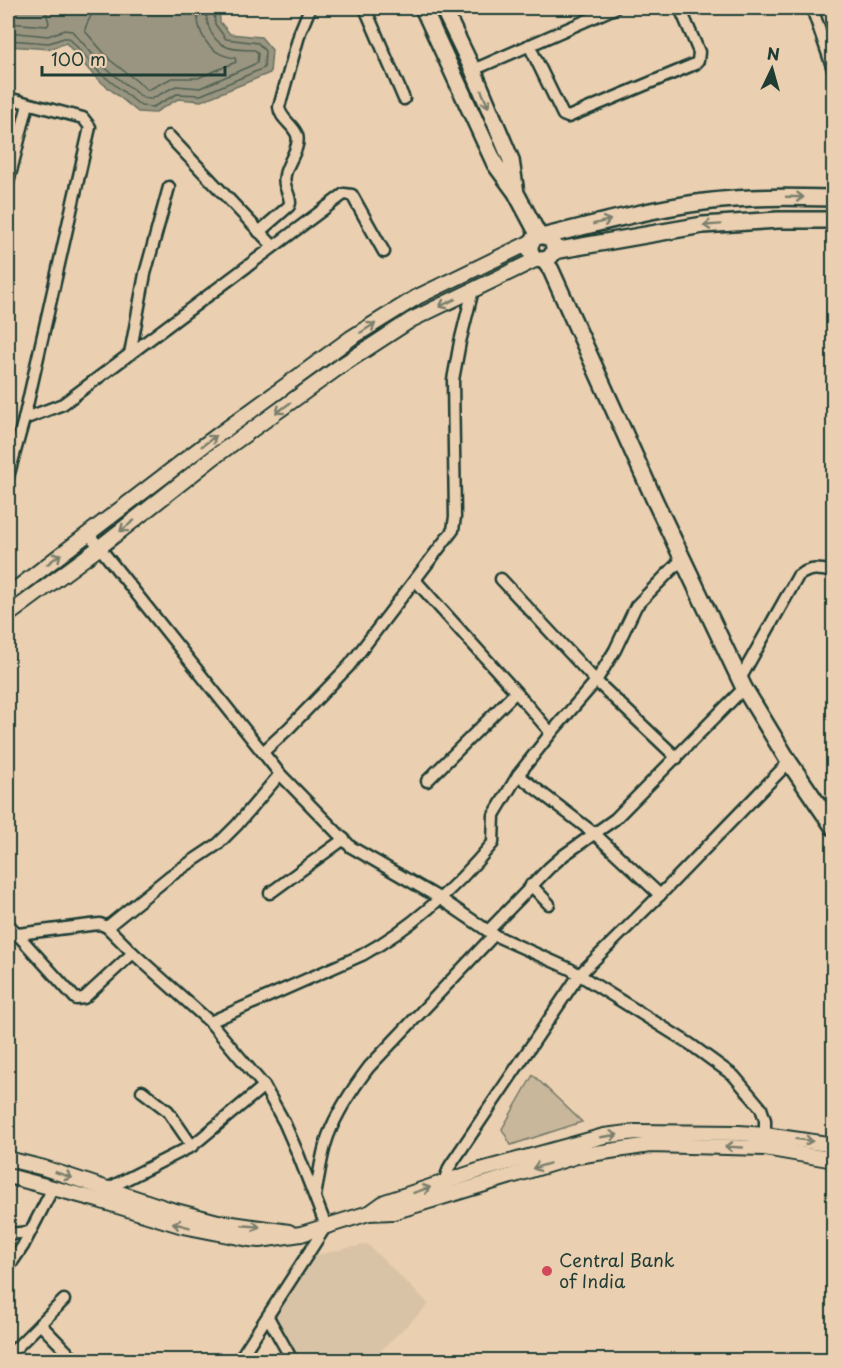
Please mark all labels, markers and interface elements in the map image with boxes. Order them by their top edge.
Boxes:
scale bar [42,39,225,77]
north arrow [742,39,802,99]
text: N [766,41,781,66]
text: 100 m [51,45,106,72]
one-way arrow [480,89,491,107]
one-way arrow [785,191,805,203]
one-way arrow [593,216,612,227]
one-way arrow [703,219,723,230]
one-way arrow [438,298,456,309]
one-way arrow [359,321,376,333]
one-way arrow [275,402,291,414]
one-way arrow [201,435,217,447]
one-way arrow [120,519,136,532]
one-way arrow [46,553,62,566]
one-way arrow [599,1130,619,1141]
one-way arrow [793,1135,813,1146]
one-way arrow [724,1142,744,1153]
one-way arrow [532,1161,551,1172]
one-way arrow [54,1170,73,1181]
one-way arrow [413,1184,432,1195]
one-way arrow [172,1219,191,1230]
one-way arrow [241,1221,261,1232]
place label: Central Bank of India [559,1246,675,1294]
marker: Central Bank of India [540,1264,554,1278]

